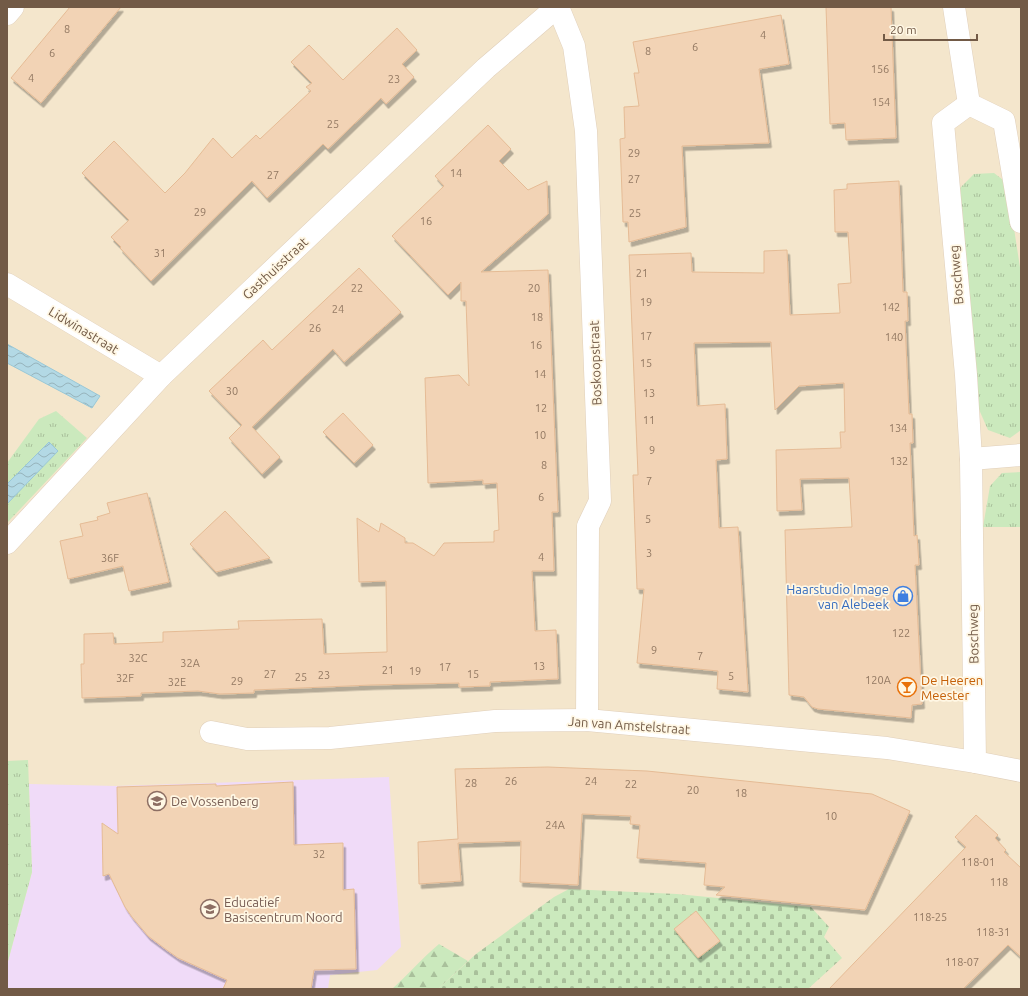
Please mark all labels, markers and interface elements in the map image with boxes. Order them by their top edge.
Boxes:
scale bar [884,16,977,42]
house number: 8 [64,23,70,35]
text: 20 m [890,23,917,36]
house number: 4 [760,29,766,41]
house number: 6 [692,41,698,53]
house number: 8 [645,45,651,57]
house number: 6 [49,47,55,59]
house number: 156 [871,63,889,75]
house number: 4 [28,72,34,84]
house number: 23 [388,73,400,85]
house number: 154 [872,96,890,108]
house number: 25 [327,118,339,130]
house number: 29 [628,147,640,159]
house number: 14 [450,167,462,179]
house number: 27 [267,169,279,181]
house number: 27 [628,173,640,185]
house number: 29 [194,206,206,218]
house number: 25 [629,207,641,219]
house number: 16 [420,215,432,227]
street label: Gasthuisstraat [240,234,310,302]
street label: Boschweg [946,245,966,305]
house number: 31 [154,247,166,259]
house number: 21 [636,267,648,279]
house number: 22 [351,282,363,294]
house number: 20 [528,282,540,294]
house number: 19 [640,296,652,308]
house number: 142 [882,301,900,313]
house number: 24 [332,303,344,315]
street label: Lidwinastraat [47,304,121,356]
house number: 18 [531,311,543,323]
street label: Boskoopstraat [587,320,603,406]
house number: 26 [309,322,321,334]
house number: 17 [640,330,652,342]
house number: 140 [885,331,903,343]
house number: 16 [530,339,542,351]
house number: 15 [640,357,652,369]
house number: 14 [534,368,546,380]
house number: 30 [226,385,238,397]
house number: 13 [643,387,655,399]
house number: 12 [535,402,547,414]
house number: 11 [643,414,655,426]
house number: 134 [889,422,907,434]
house number: 10 [534,429,546,441]
house number: 9 [649,444,655,456]
house number: 132 [890,455,908,467]
house number: 8 [541,459,547,471]
house number: 7 [646,475,652,487]
house number: 6 [538,491,544,503]
house number: 5 [645,513,651,525]
house number: 3 [646,547,652,559]
house number: 4 [538,551,544,563]
house number: 36F [101,552,119,564]
place label: Haarstudio Image van Alebeek [786,582,889,611]
shop icon: Haarstudio Image van Alebeek [892,585,914,607]
street label: Boschweg [965,604,981,664]
house number: 122 [892,627,910,639]
house number: 9 [651,644,657,656]
house number: 7 [697,650,703,662]
house number: 32C [128,652,148,664]
house number: 32A [180,657,201,669]
house number: 13 [533,660,545,672]
house number: 17 [439,661,451,673]
house number: 21 [382,664,394,676]
house number: 19 [409,665,421,677]
house number: 27 [264,668,276,680]
house number: 15 [467,668,479,680]
house number: 23 [318,669,330,681]
house number: 5 [728,670,734,682]
house number: 25 [295,671,307,683]
house number: 32F [116,672,134,684]
place label: De Heeren Meester [921,673,983,702]
house number: 120A [865,674,892,686]
house number: 29 [231,675,243,687]
house number: 32E [168,676,186,688]
bar icon: De Heeren Meester [896,676,918,698]
street label: Jan van Amstelstraat [568,714,690,736]
house number: 26 [505,775,517,787]
house number: 24 [585,775,597,787]
house number: 28 [465,777,477,789]
house number: 22 [625,778,637,790]
house number: 20 [687,784,699,796]
house number: 18 [735,787,747,799]
school or university icon: De Vossenberg [146,790,168,812]
place label: De Vossenberg [171,794,259,808]
house number: 10 [825,810,837,822]
house number: 24A [545,819,566,831]
house number: 32 [313,848,325,860]
house number: 118-01 [961,856,995,868]
house number: 118 [990,876,1008,888]
place label: Educatief Basiscentrum Noord [224,895,343,924]
school or university icon: Educatief Basiscentrum Noord [199,898,221,920]
house number: 118-25 [913,911,947,923]
house number: 118-31 [976,926,1010,938]
house number: 118-07 [945,956,979,968]

